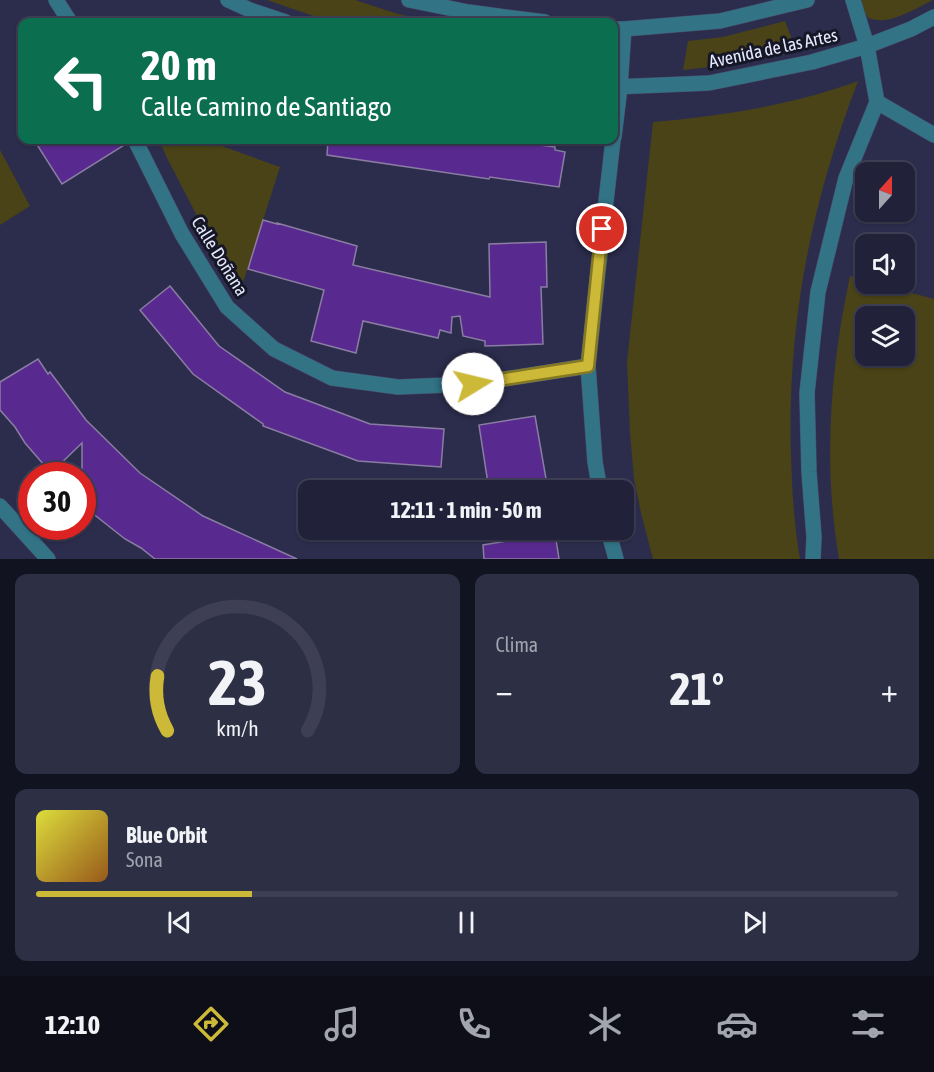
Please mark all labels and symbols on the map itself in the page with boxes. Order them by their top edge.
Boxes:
street label: Avenida de las Artes [707,24,839,72]
north arrow [855,162,915,222]
pin [576,203,627,254]
street label: Calle Doñana [187,213,253,299]
position arrow [441,352,505,416]
speed limit sign: 30 [18,462,96,540]

